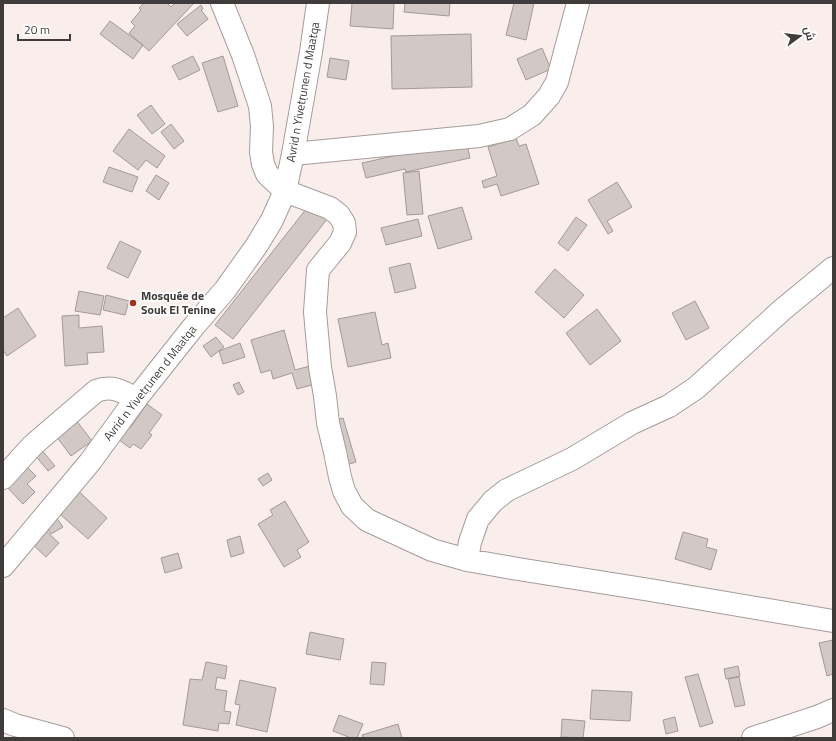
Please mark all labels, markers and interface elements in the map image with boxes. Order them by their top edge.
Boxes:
scale bar [18,16,70,42]
north arrow [780,16,820,56]
text: 20 m [24,20,50,39]
street label: Avrid n Yivetṛunen d Maatqa [281,20,324,164]
text: ش [800,25,819,42]
place label: Mosquée de Souk El Tenine [141,286,216,319]
marker: Mosquée de Souk El Tenine [128,298,138,308]
street label: Avrid n Yivetṛunen d Maatqa [98,321,201,445]

